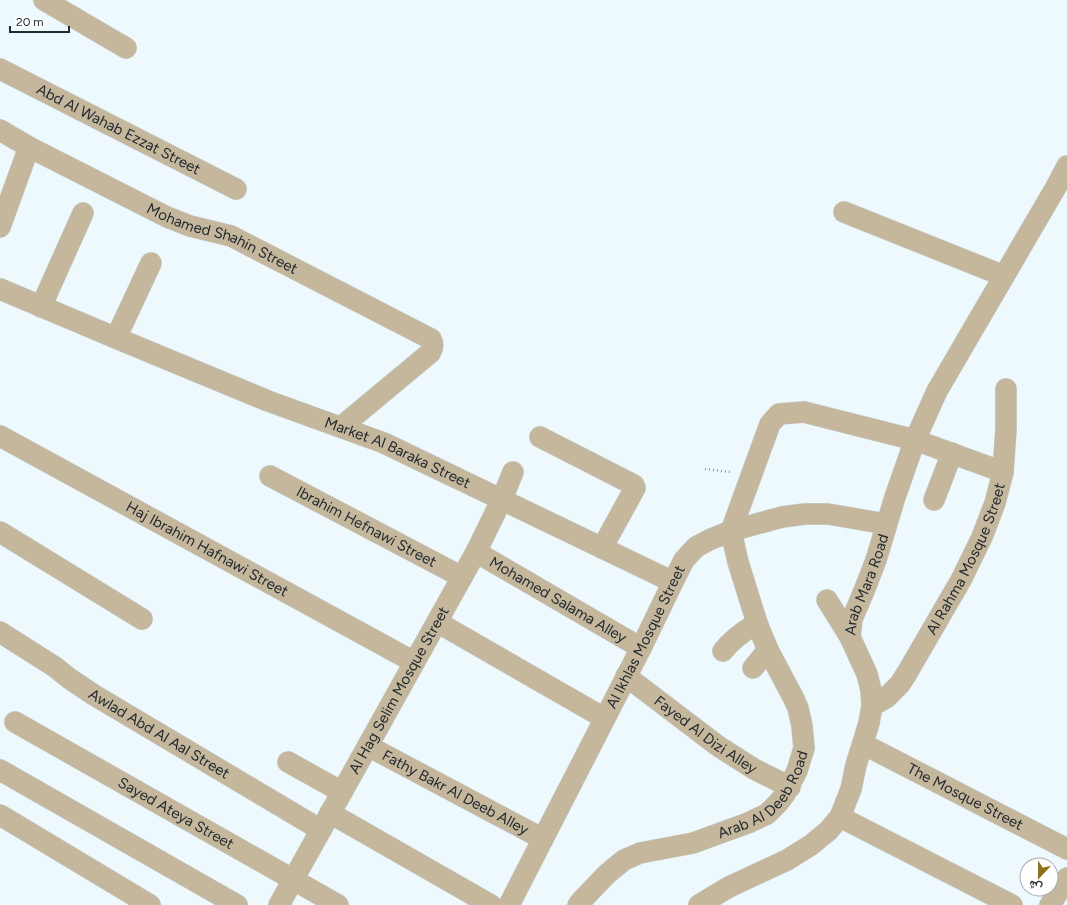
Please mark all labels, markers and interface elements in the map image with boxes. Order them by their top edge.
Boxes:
scale bar [10,8,69,34]
text: 20 m [16,15,44,29]
street label: Abd Al Wahab Ezzat Street [34,80,204,179]
street label: Mohamed Shahin Street [144,199,301,278]
street label: Market Al Baraka Street [322,413,474,492]
street label: Al Rahma Mosque Street [922,481,1009,638]
street label: Ibrahim Hefnawi Street [293,482,440,571]
street label: Haj Ibrahim Hafnawi Street [123,498,292,601]
street label: Arab Mara Road [841,532,892,636]
street label: Mohamed Salama Alley [486,553,630,647]
street label: Al Ikhlas Mosque Street [602,562,689,712]
street label: Al Hag Selim Mosque Street [345,603,453,777]
street label: Awlad Abd Al Aal Street [85,685,233,783]
street label: Fayed Al Dizi Alley [651,692,760,778]
street label: Fathy Bakr Al Deeb Alley [379,746,532,839]
street label: Arab Al Deeb Road [715,748,812,842]
street label: The Mosque Street [904,759,1027,834]
street label: Sayed Ateya Street [115,773,237,853]
north arrow [1019,857,1059,897]
text: ش [1027,877,1044,894]

